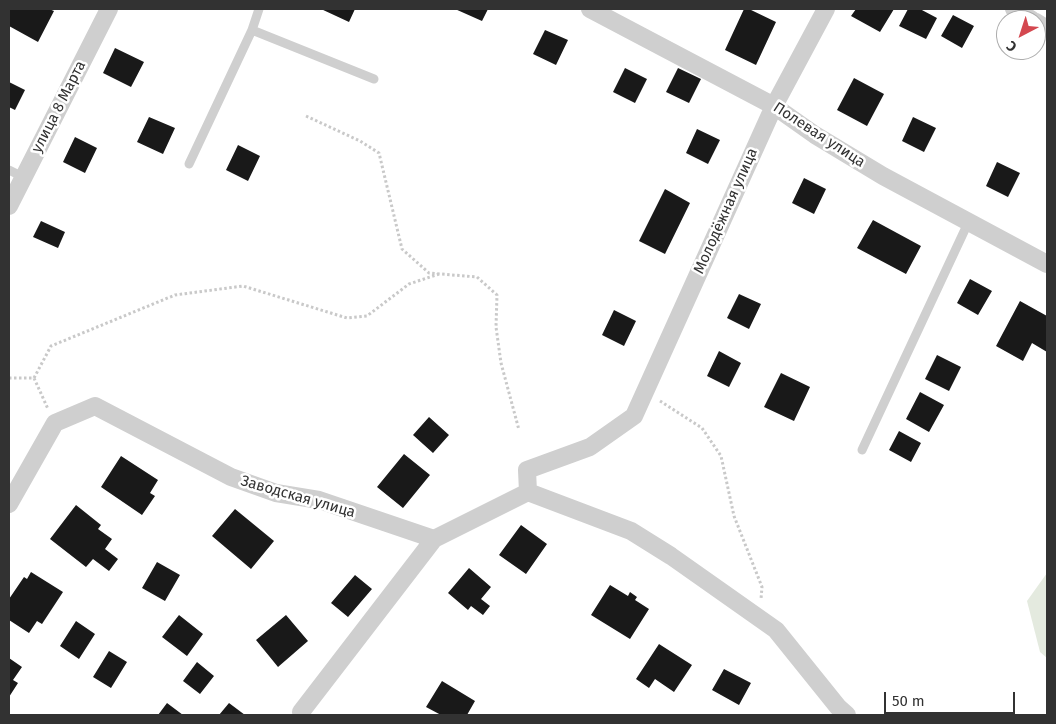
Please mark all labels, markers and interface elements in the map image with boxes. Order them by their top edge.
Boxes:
north arrow [996,10,1046,60]
text: С [1003,37,1020,55]
street label: улица 8 Марта [28,58,90,156]
street label: Полевая улица [770,99,868,171]
street label: Молодёжная улица [690,145,762,277]
street label: Заводская улица [239,472,357,522]
scale bar [886,682,1017,714]
text: 50 m [892,692,925,710]

